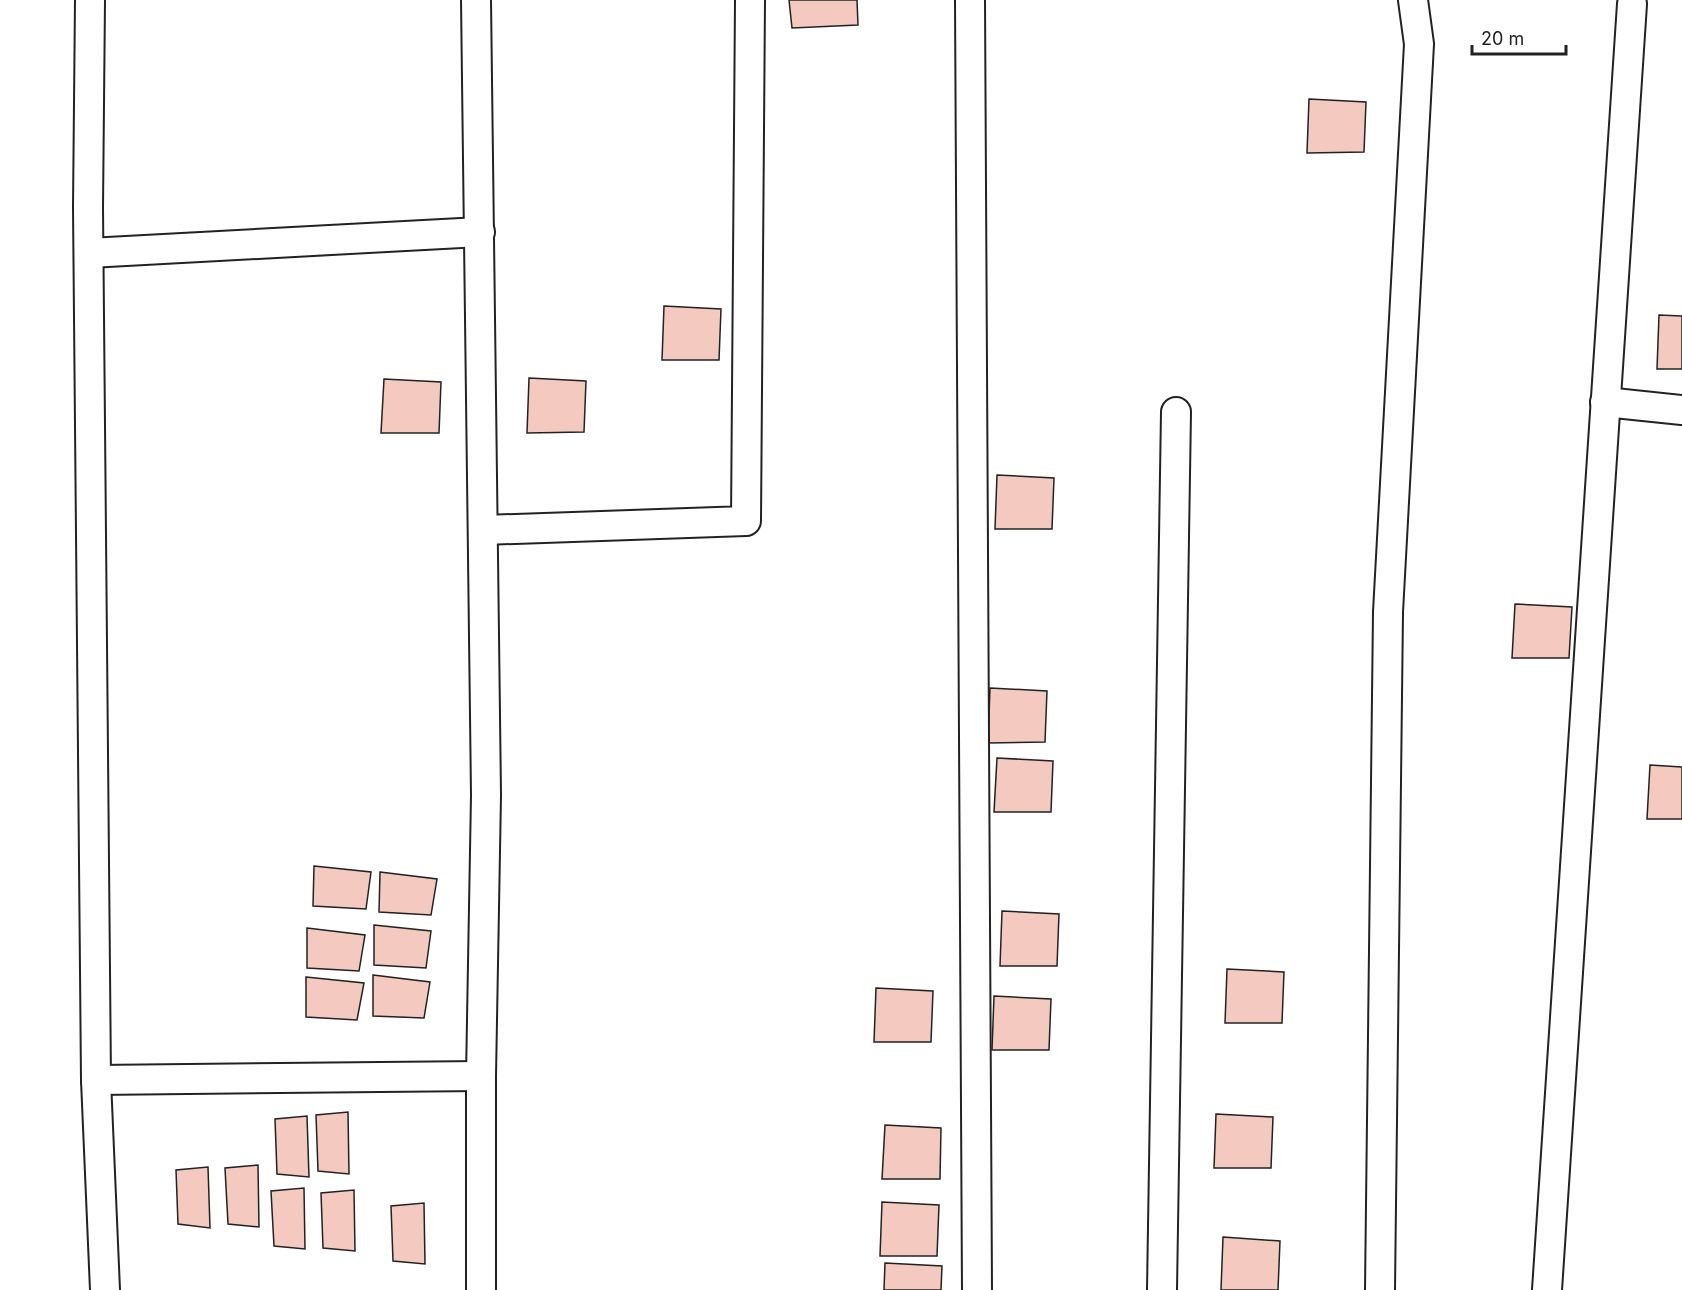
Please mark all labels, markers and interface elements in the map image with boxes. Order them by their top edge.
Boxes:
scale bar [1472,18,1566,56]
text: 20 m [1481,28,1524,49]

